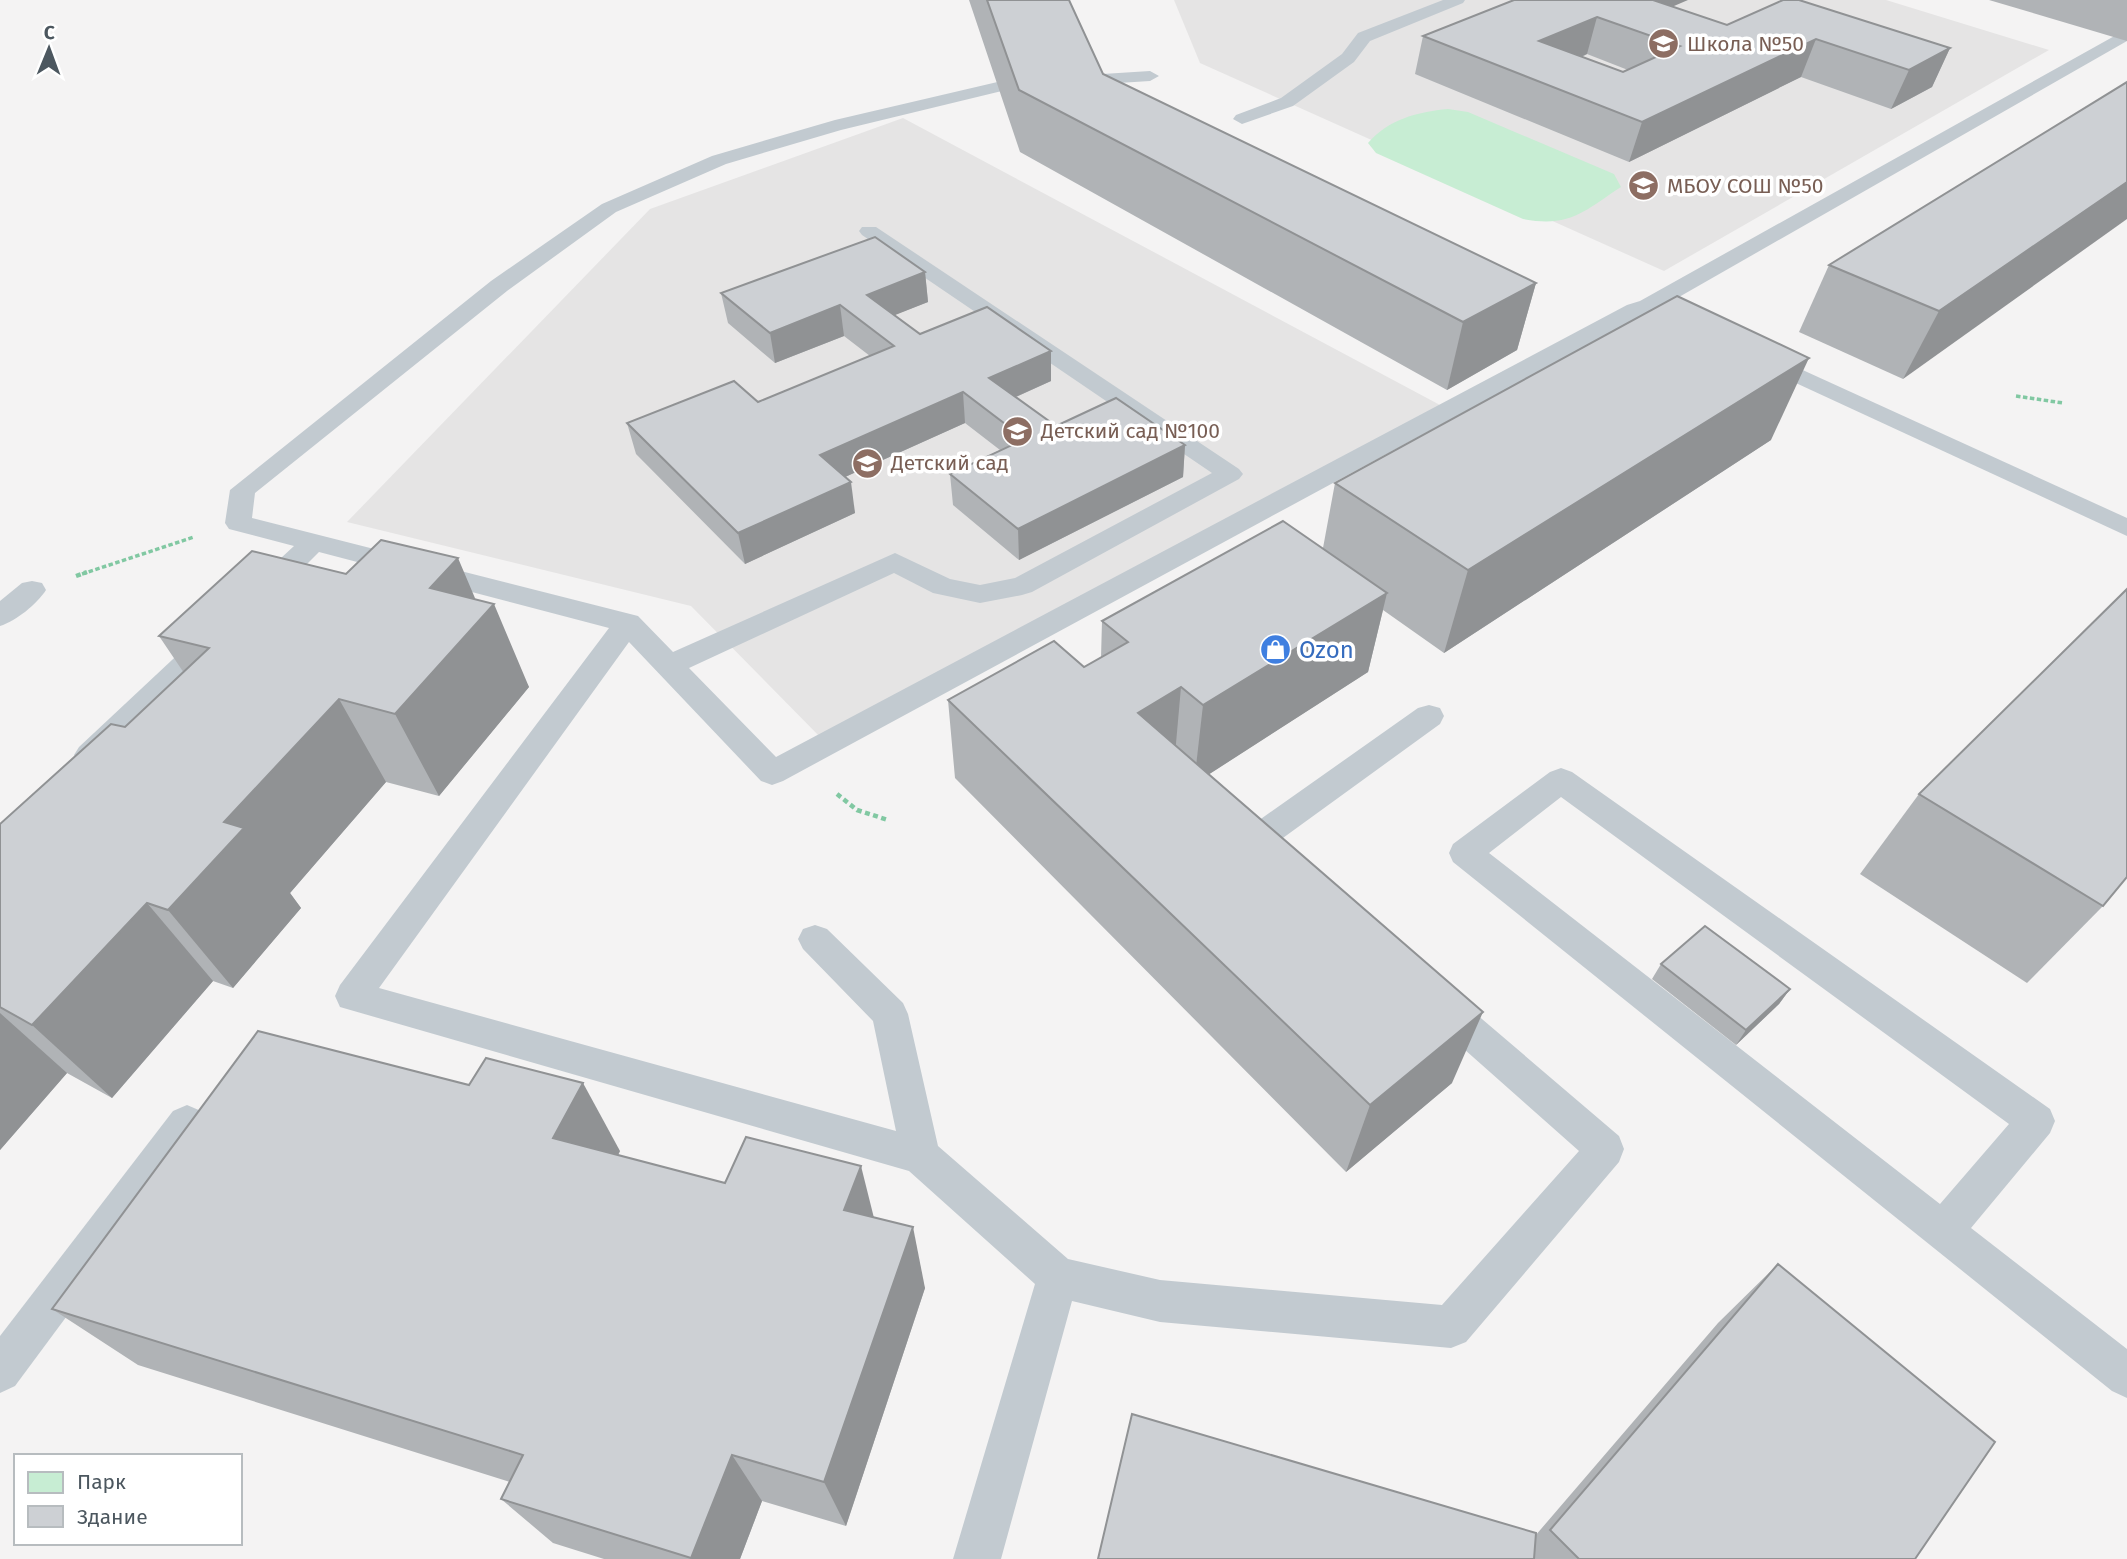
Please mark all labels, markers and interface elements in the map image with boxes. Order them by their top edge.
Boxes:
north arrow [14,14,84,84]
text: С [44,21,55,44]
school or university icon: Школа №50 [1647,27,1681,61]
place label: Школа №50 [1687,31,1804,57]
school or university icon: МБОУ СОШ №50 [1627,169,1661,203]
place label: МБОУ СОШ №50 [1667,173,1823,199]
school or university icon: Детский сад №100 [1001,414,1035,448]
place label: Детский сад №100 [1040,418,1220,444]
school or university icon: Детский сад [851,446,885,480]
place label: Детский сад [890,450,1008,476]
shop icon: Ozon [1259,633,1293,667]
place label: Ozon [1299,636,1354,664]
legend [14,1454,242,1545]
text: Парк [77,1469,126,1495]
text: Здание [77,1504,148,1530]

